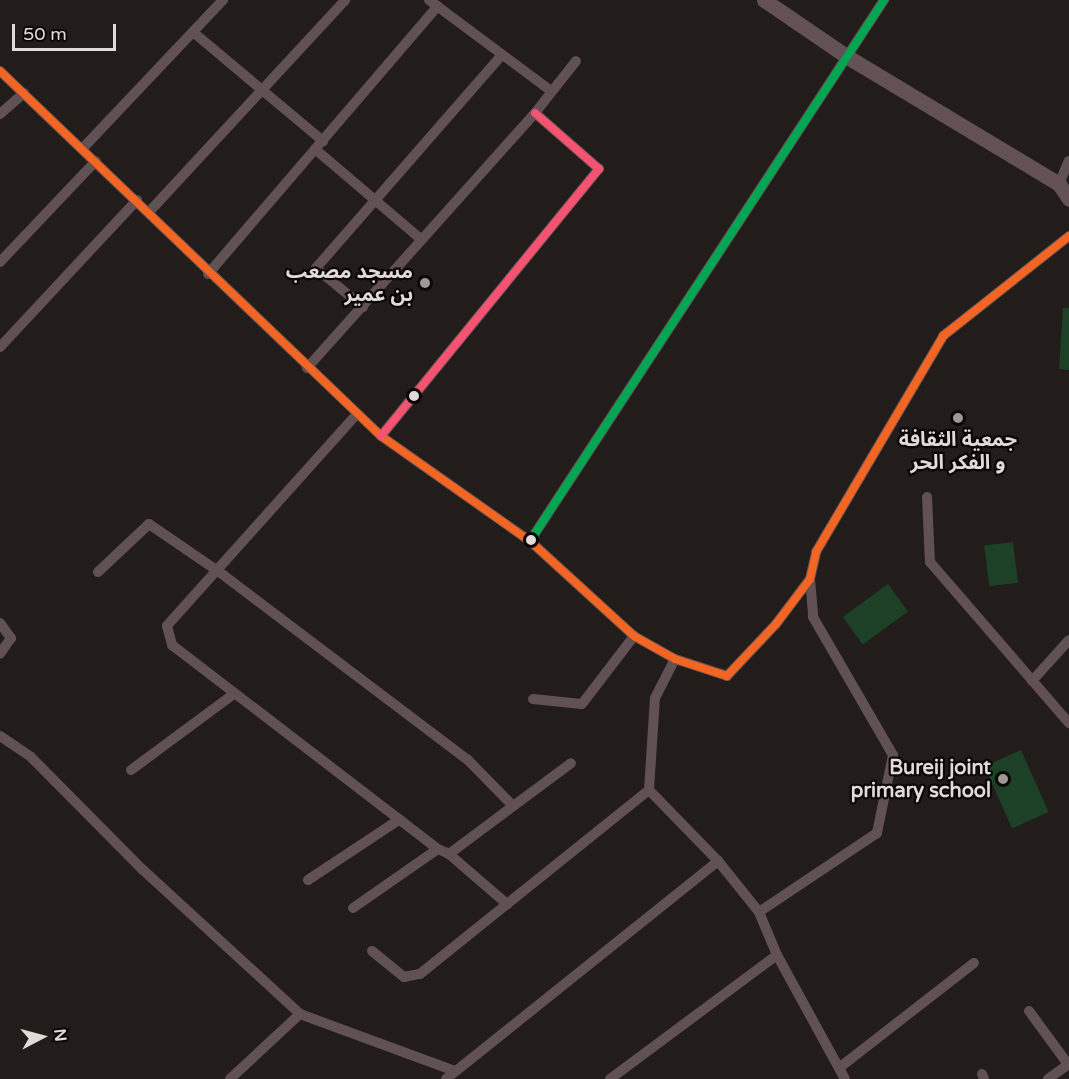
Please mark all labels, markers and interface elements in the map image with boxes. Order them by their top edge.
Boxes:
scale bar [15,12,118,50]
text: 50 m [23,23,67,45]
place label: مسجد مصعب بن عمير [286,260,413,307]
marker: مسجد مصعب بن عمير [418,276,432,290]
unlabelled marker [408,390,420,402]
marker: جمعية الثقافة و الفكر الحر [951,411,965,425]
place label: جمعية الثقافة و الفكر الحر [899,428,1017,475]
unlabelled marker [525,534,537,546]
place label: Bureij joint primary school [851,756,991,803]
marker: Bureij joint primary school [996,772,1010,786]
north arrow [12,1007,72,1067]
text: N [49,1028,71,1043]

